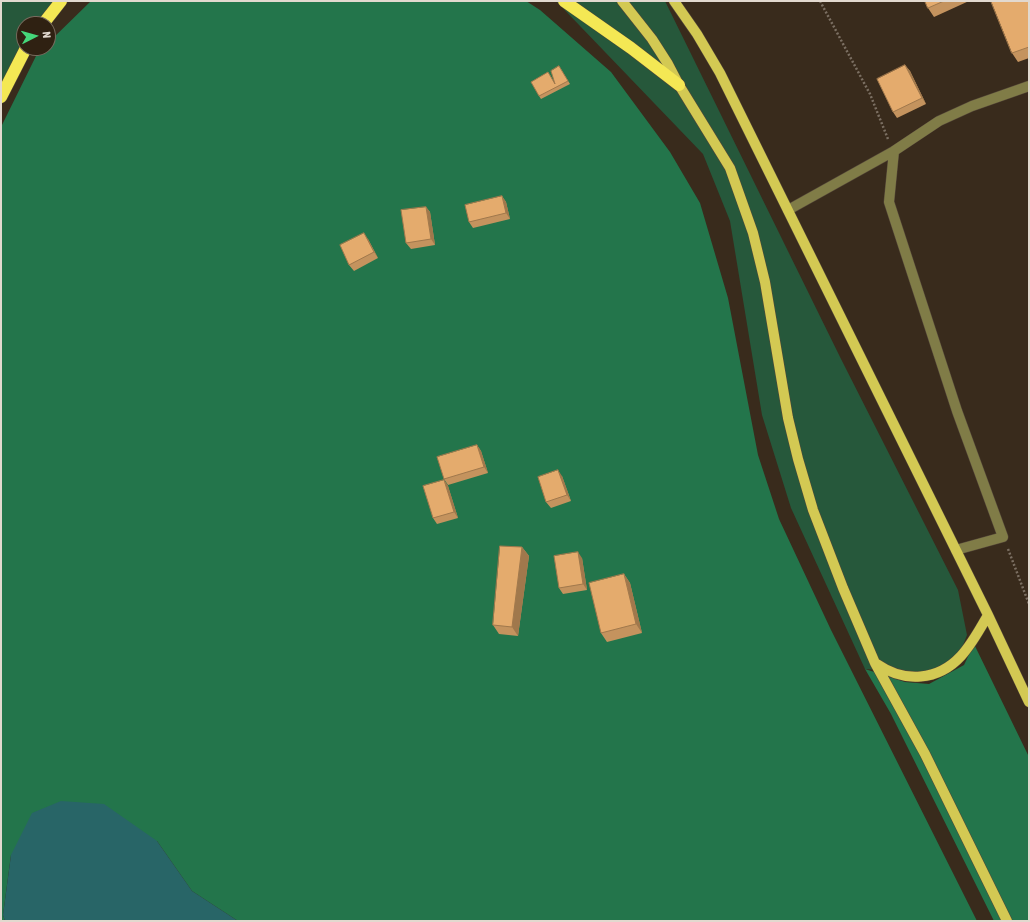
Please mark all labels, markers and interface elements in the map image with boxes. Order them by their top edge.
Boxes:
north arrow [16,16,56,56]
text: N [41,31,53,39]

